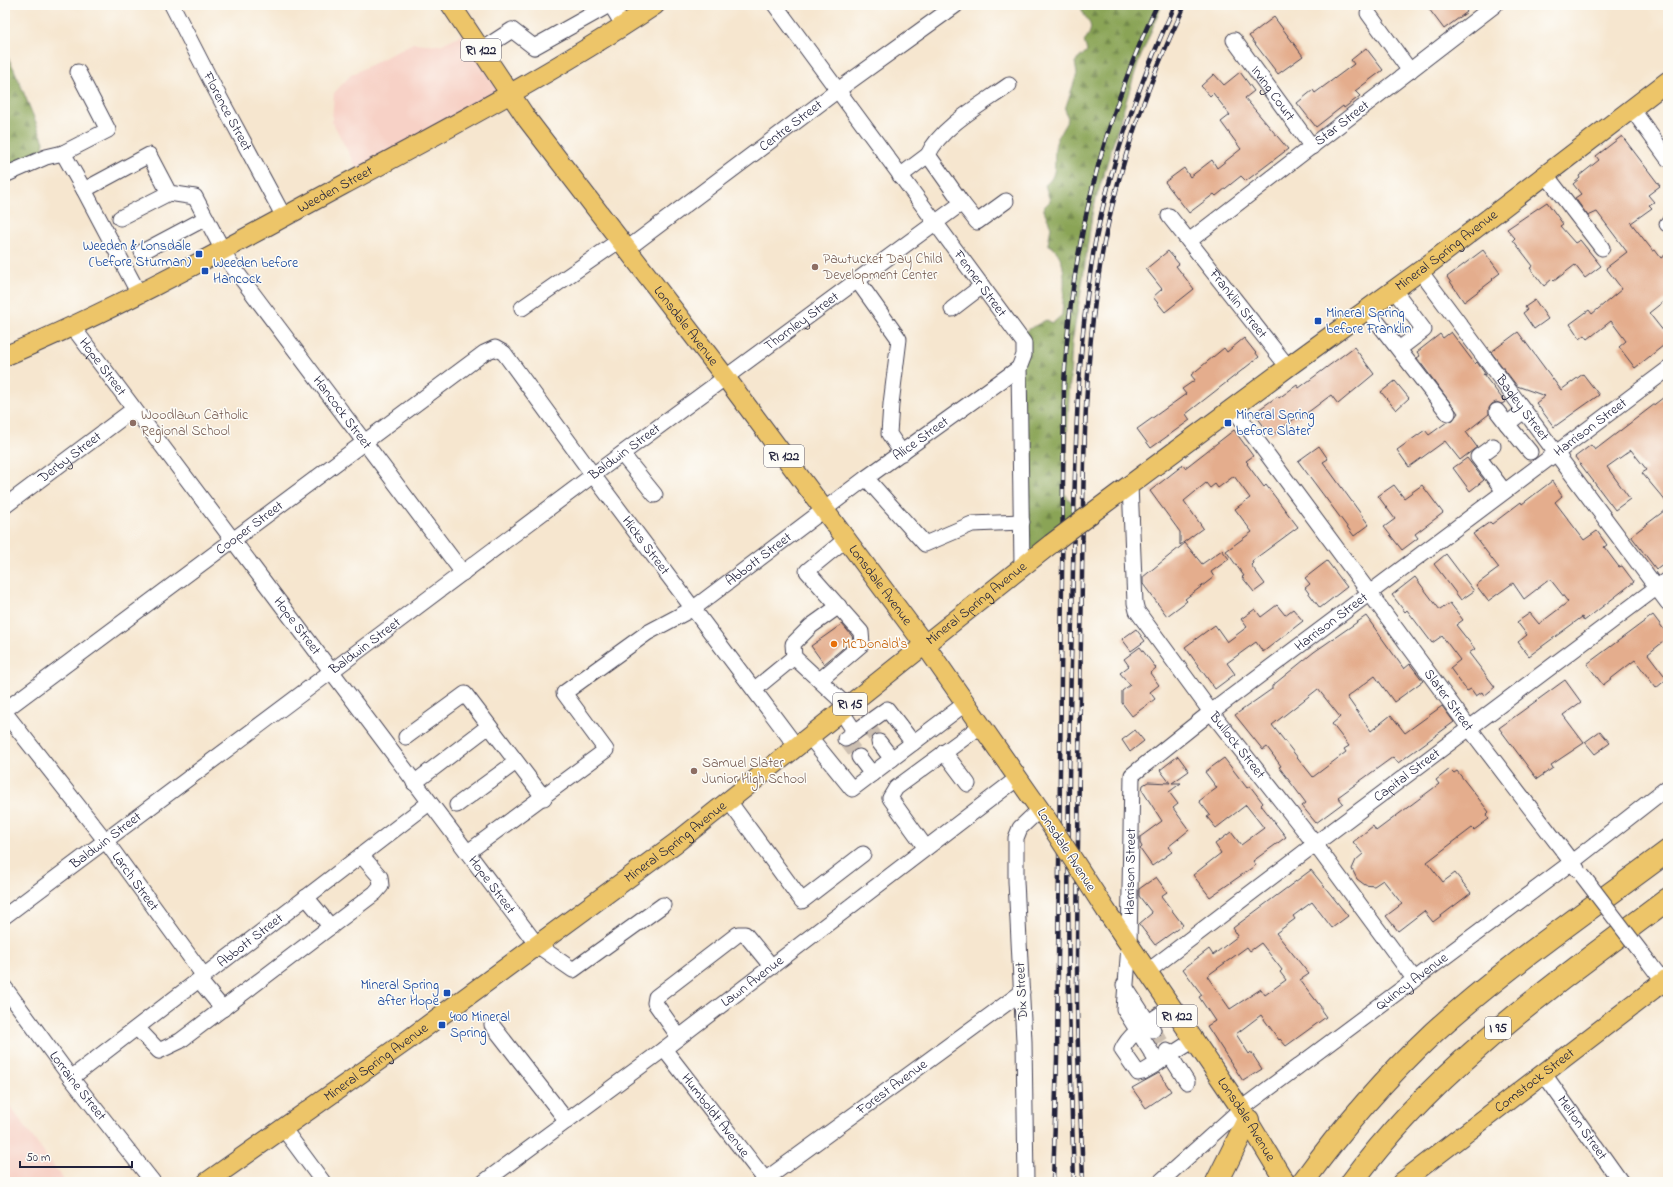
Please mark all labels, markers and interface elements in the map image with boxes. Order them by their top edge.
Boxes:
road number: RI 122 [461,39,501,61]
street label: Irving Court [1245,61,1300,126]
street label: Florence Street [197,67,257,155]
street label: Centre Street [754,94,827,157]
street label: Star Street [1310,95,1374,151]
street label: Weeden Street [293,160,377,218]
street label: Mineral Spring Avenue [1391,204,1503,296]
place label: Weeden & Lonsdale (before Sturman) [83,236,192,273]
street label: Fenner Street [948,245,1012,322]
marker: Weeden & Lonsdale (before Sturman) [194,249,204,259]
place label: Pawtucket Day Child Development Center [822,249,943,286]
place label: Weeden before Hancock [213,253,299,290]
marker: Pawtucket Day Child Development Center [810,262,820,272]
street label: Franklin Street [1204,264,1273,343]
marker: Weeden before Hancock [200,266,210,276]
street label: Lonsdale Avenue [648,282,724,371]
street label: Thornley Street [760,286,844,356]
place label: Mineral Spring before Franklin [1326,303,1411,340]
marker: Mineral Spring before Franklin [1313,316,1323,326]
street label: Hope Street [74,333,132,401]
street label: Bagley Street [1490,370,1554,446]
street label: Hancock Street [308,371,377,454]
street label: Harrison Street [1549,393,1632,462]
place label: Woodlawn Catholic Regional School [141,405,249,443]
place label: Mineral Spring before Slater [1236,405,1315,442]
street label: Alice Street [888,411,953,466]
marker: Woodlawn Catholic Regional School [128,418,138,428]
street label: Baldwin Street [583,418,665,486]
marker: Mineral Spring before Slater [1223,418,1233,428]
street label: Derby Street [33,426,106,489]
road number: RI 122 [764,445,804,467]
street label: Cooper Street [211,495,288,560]
street label: Hicks Street [617,512,675,580]
street label: Abbott Street [721,527,796,591]
street label: Lonsdale Avenue [843,540,918,630]
street label: Mineral Spring Avenue [921,556,1032,650]
street label: Harrison Street [1290,587,1373,656]
street label: Hope Street [268,592,326,660]
street label: Baldwin Street [324,612,405,680]
place label: McDonald's [842,634,908,655]
marker: McDonald's [829,639,839,649]
street label: Slater Street [1418,664,1479,736]
road number: RI 15 [833,693,867,715]
street label: Bullock Street [1203,706,1271,784]
street label: Capital Street [1369,743,1445,807]
place label: Samuel Slater Junior High School [702,753,806,791]
marker: Samuel Slater Junior High School [689,766,699,776]
street label: Mineral Spring Avenue [620,795,732,888]
street label: Lonsdale Avenue [1031,804,1101,897]
street label: Baldwin Street [65,806,146,875]
street label: Harrison Street [1119,828,1142,915]
street label: Larch Street [106,848,164,916]
street label: Hope Street [463,851,521,919]
street label: Abbott Street [213,908,288,973]
street label: Quincy Avenue [1371,947,1453,1016]
street label: Lawn Avenue [716,950,789,1012]
street label: Dix Street [1010,961,1034,1021]
place label: Mineral Spring after Hope [360,975,440,1012]
marker: Mineral Spring after Hope [442,988,452,998]
road number: RI 122 [1157,1005,1197,1027]
place label: 400 Mineral Spring [450,1007,510,1045]
street label: Mineral Spring Avenue [319,1017,433,1107]
road number: I 95 [1485,1017,1511,1039]
marker: 400 Mineral Spring [437,1020,447,1030]
street label: Comstock Street [1490,1043,1579,1118]
street label: Lorraine Street [44,1047,112,1126]
street label: Forest Avenue [851,1054,932,1121]
street label: Humboldt Avenue [676,1069,755,1163]
street label: Lonsdale Avenue [1212,1073,1281,1166]
street label: Melton Street [1552,1091,1613,1165]
scale bar [20,1143,132,1169]
text: 50 m [26,1149,50,1167]

